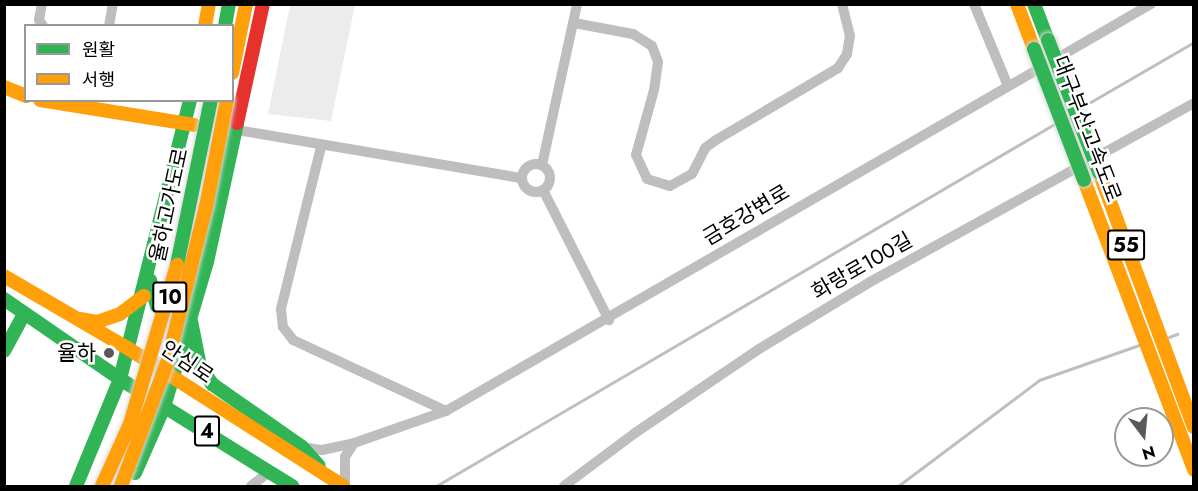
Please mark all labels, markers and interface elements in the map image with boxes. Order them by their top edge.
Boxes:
legend [24,24,234,102]
text: 원활 [82,37,115,63]
street label: 대구부산고속도로 [1048,52,1126,206]
text: 서행 [82,67,115,93]
street label: 율하고가도로 [145,146,193,264]
street label: 금호강변로 [698,179,794,251]
street label: 화랑로100길 [807,227,917,305]
road number: 55 [1106,228,1146,262]
road number: 10 [152,280,188,314]
street label: 안심로 [156,335,218,389]
place label: 율하 [57,340,96,366]
marker: 율하 [100,344,118,362]
north arrow [1114,407,1174,467]
road number: 4 [194,414,220,448]
text: N [1139,440,1158,466]

